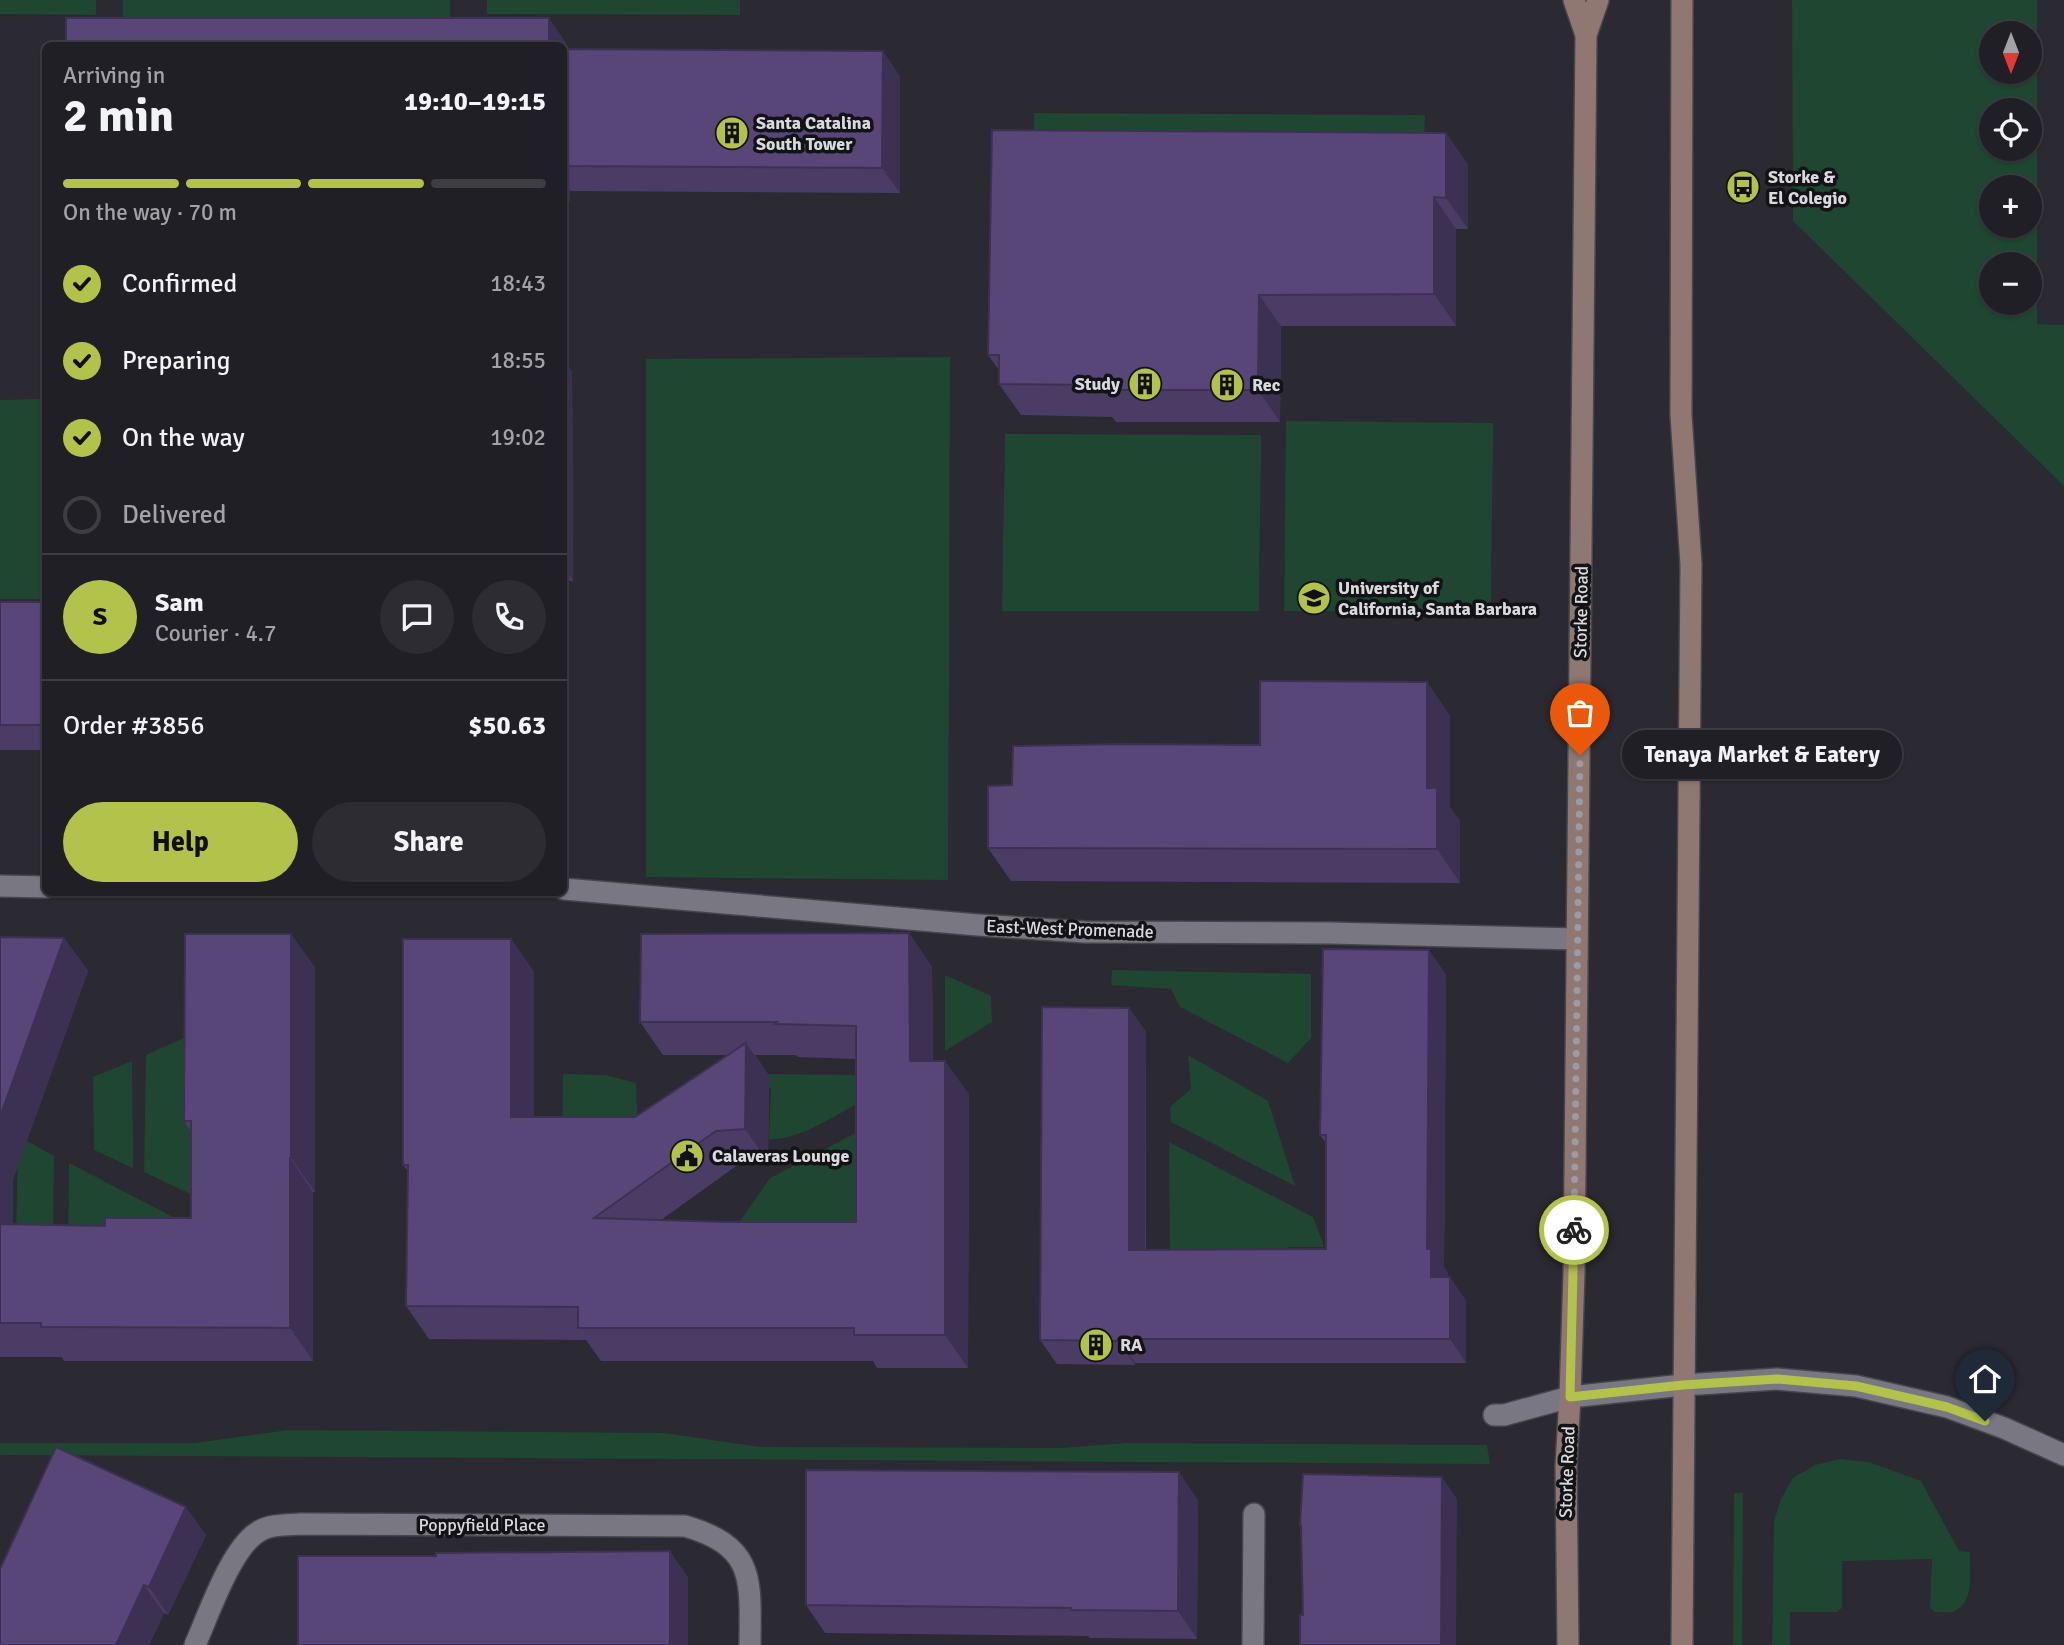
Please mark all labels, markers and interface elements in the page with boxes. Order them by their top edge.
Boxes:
north arrow [1979,21,2042,84]
map controls [1979,21,2042,315]
text: Arriving in [63,61,165,90]
text: 19:10–19:15 [404,86,546,118]
text: 2 min [63,88,174,144]
button: locate [1979,98,2042,161]
place label: Santa Catalina South Tower [756,112,871,155]
building icon: Santa Catalina South Tower [713,114,751,152]
place label: Storke & El Colegio [1768,166,1847,209]
bus stop icon: Storke & El Colegio [1724,168,1762,206]
button: + [1979,175,2042,238]
text: On the way · 70 m [63,198,237,227]
button: − [1979,252,2042,315]
icon: check [63,265,101,303]
text: Confirmed [122,268,237,300]
text: 18:43 [490,269,546,298]
icon: check [63,342,101,380]
text: Preparing [122,345,230,377]
text: 18:55 [490,346,546,375]
building icon: Study [1126,365,1164,403]
building icon: Rec [1208,366,1246,404]
place label: Study [1075,373,1120,395]
place label: Rec [1252,374,1281,396]
icon: check [63,419,101,457]
text: On the way [122,422,245,454]
text: 19:02 [490,423,546,452]
text: Delivered [122,499,227,531]
street label: Storke Road [1569,566,1593,658]
place label: University of California, Santa Barbara [1338,577,1537,620]
school or university icon: University of California, Santa Barbara [1295,579,1333,617]
button: chat [380,580,454,654]
button: phone [472,580,546,654]
text: Sam [155,587,204,619]
text: S [93,601,107,633]
text: Courier · 4.7 [155,619,276,648]
pin [1550,683,1610,755]
icon: bag [1561,694,1599,732]
text: Order #3856 [63,710,204,742]
text: $50.63 [468,710,546,742]
callout: Tenaya Market & Eatery [1622,730,1902,780]
text: Tenaya Market & Eatery [1644,740,1880,769]
button: Help [63,802,298,882]
button: Share [312,802,546,882]
street label: East-West Promenade [986,915,1154,943]
public building icon: Calaveras Lounge [668,1137,706,1175]
place label: Calaveras Lounge [712,1145,849,1167]
courier [1539,1195,1609,1265]
icon: bike [1555,1211,1593,1249]
building icon: RA [1077,1326,1115,1364]
place label: RA [1120,1334,1143,1356]
pin [1955,1349,2015,1421]
icon: home [1966,1360,2004,1398]
street label: Storke Road [1554,1425,1580,1519]
street label: Poppyfield Place [419,1514,545,1536]

